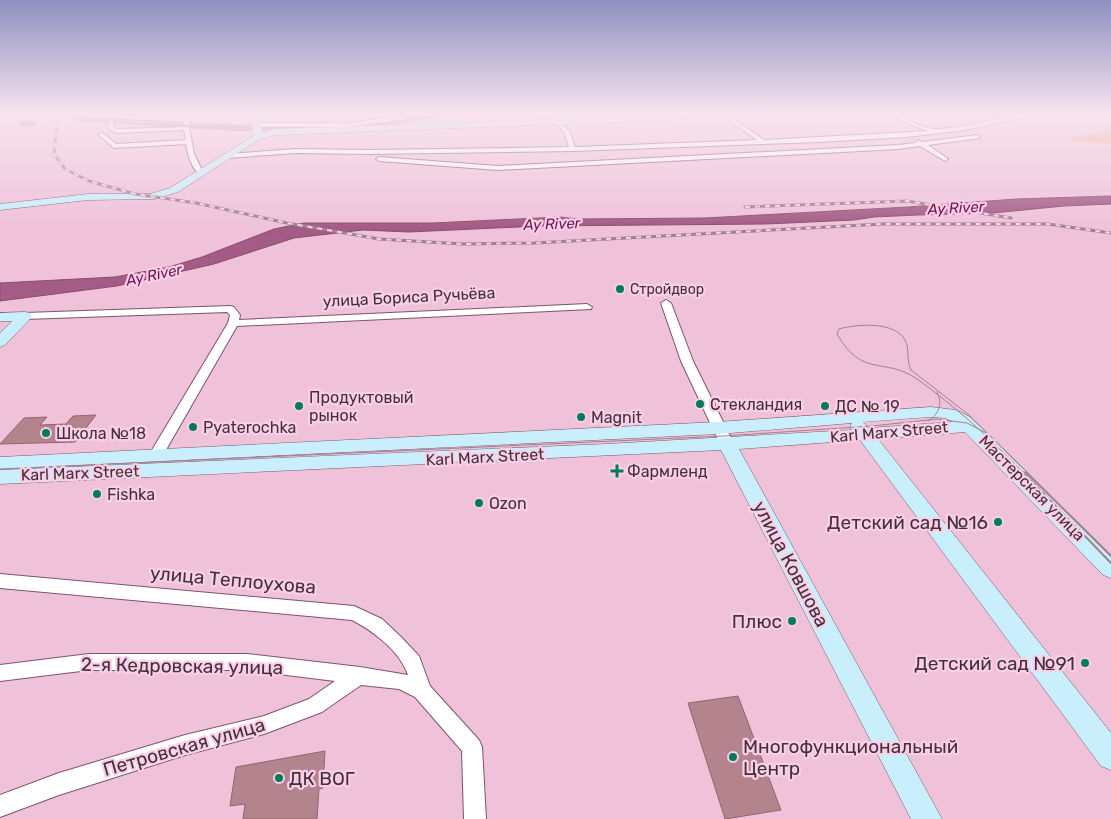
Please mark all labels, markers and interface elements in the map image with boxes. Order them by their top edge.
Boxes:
water label: Ay River [926,197,986,219]
water label: Ay River [522,214,582,234]
water label: Ay River [123,260,185,290]
place label: Стройдвор [630,281,704,298]
street label: улица Бориса Ручьёва [322,283,496,311]
marker: Стройдвор [614,283,626,295]
place label: Продуктовый рынок [309,388,414,425]
place label: Стекландия [710,395,802,414]
place label: ДС № 19 [835,397,900,416]
marker: Стекландия [694,398,706,410]
marker: Продуктовый рынок [293,400,305,412]
marker: ДС № 19 [819,400,831,412]
place label: Magnit [591,408,642,427]
marker: Magnit [575,411,587,423]
street label: Karl Marx Street [829,417,949,447]
place label: Pyaterochka [203,418,296,437]
marker: Pyaterochka [187,421,199,433]
place label: Школа №18 [56,424,146,443]
marker: Школа №18 [40,427,52,439]
street label: Мастерская улица [975,431,1089,545]
street label: Karl Marx Street [425,444,545,470]
street label: Karl Marx Street [20,461,140,485]
place label: Фармленд [627,462,708,481]
marker: Фармленд [611,465,623,477]
place label: Fishka [107,485,155,504]
marker: Fishka [91,488,103,500]
place label: Ozon [489,494,527,513]
marker: Ozon [473,497,485,509]
street label: улица Ковшова [748,497,834,631]
place label: Детский сад №16 [827,511,988,534]
marker: Детский сад №16 [992,516,1004,528]
street label: улица Теплоухова [149,561,317,599]
place label: Плюс [732,610,782,633]
marker: Плюс [786,615,798,627]
place label: Детский сад №91 [914,652,1075,675]
street label: 2-я Кедровская улица [81,653,283,679]
marker: Детский сад №91 [1079,657,1091,669]
street label: Петровская улица [100,713,268,781]
place label: Многофункциональный Центр [743,735,958,780]
marker: Многофункциональный Центр [727,751,739,763]
place label: ДК ВОГ [289,767,355,790]
marker: ДК ВОГ [273,772,285,784]

